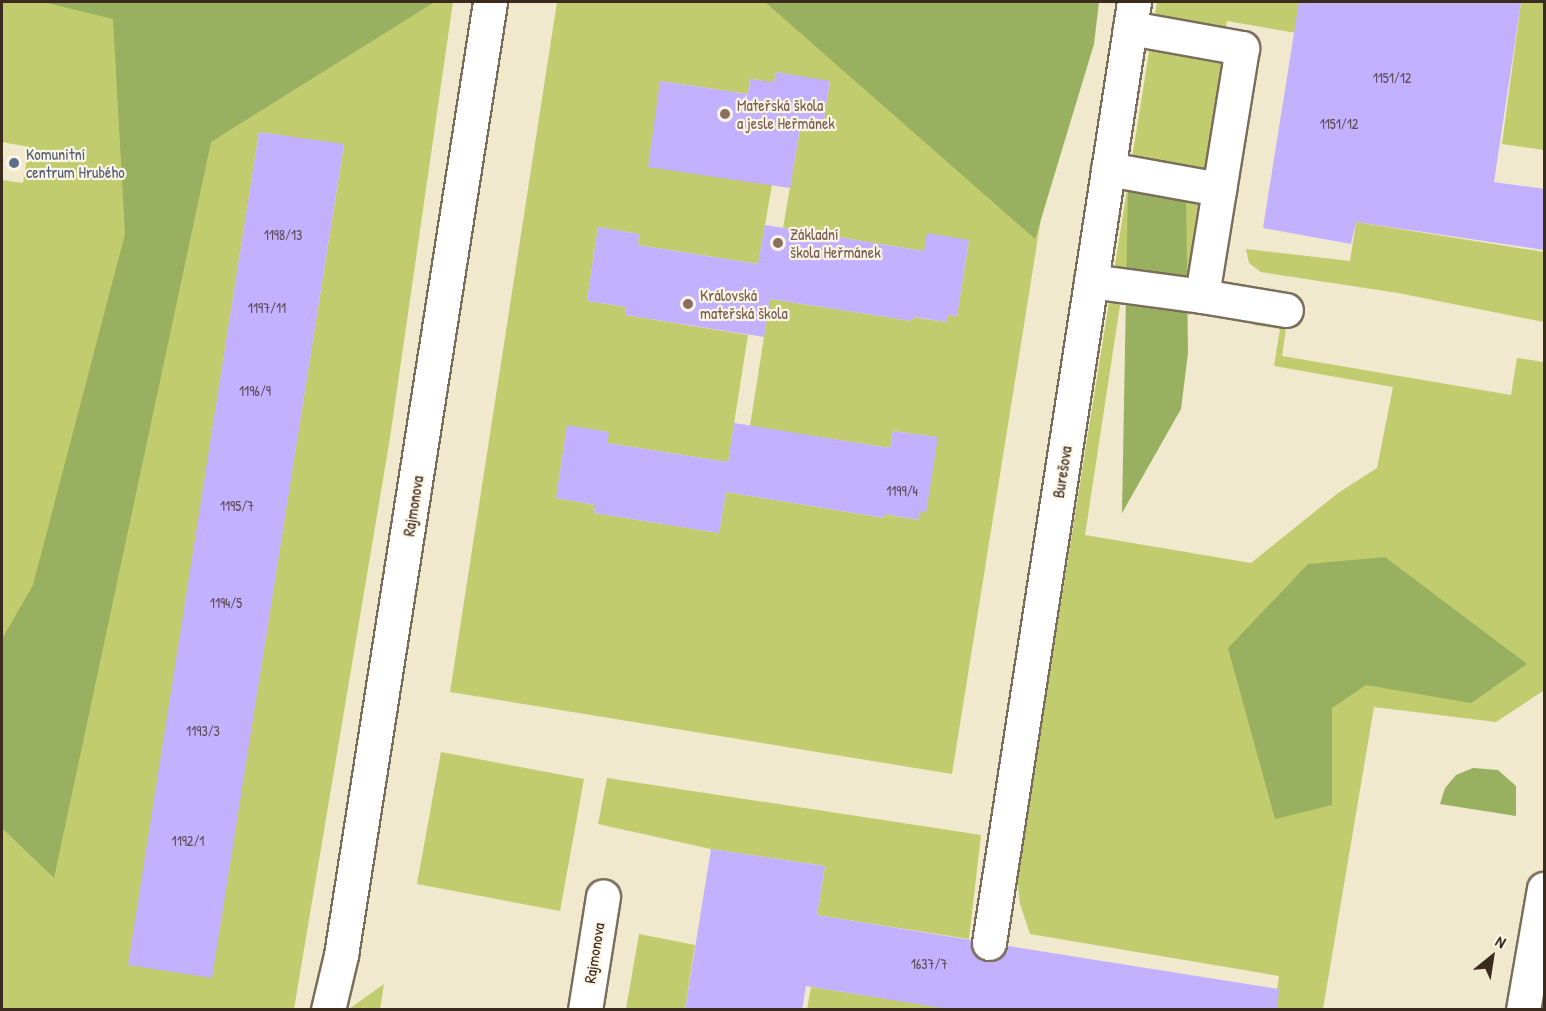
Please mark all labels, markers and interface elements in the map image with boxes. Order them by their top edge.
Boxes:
house number: 1151/12 [1373,70,1411,86]
place label: Mateřská škola a jesle Heřmánek [737,95,835,133]
marker: Mateřská škola a jesle Heřmánek [718,107,732,121]
house number: 1151/12 [1320,116,1358,132]
place label: Komunitní centrum Hrubého [26,144,125,182]
marker: Komunitní centrum Hrubého [7,156,21,170]
place label: Základní škola Heřmánek [790,224,881,262]
house number: 1198/13 [264,227,302,243]
marker: Základní škola Heřmánek [771,236,785,250]
place label: Královská mateřská škola [700,285,788,323]
marker: Královská mateřská škola [681,297,695,311]
house number: 1197/11 [248,300,286,316]
house number: 1196/9 [239,383,271,399]
street label: Burešova [1048,445,1076,499]
street label: Rajmonova [399,474,427,538]
house number: 1199/4 [886,483,918,499]
house number: 1195/7 [220,498,254,514]
house number: 1194/5 [210,595,242,611]
house number: 1193/3 [186,723,220,739]
house number: 1192/1 [172,833,204,849]
street label: Rajmonova [580,921,608,985]
north arrow [1462,927,1522,987]
text: N [1492,930,1510,953]
house number: 1637/7 [911,956,947,972]

